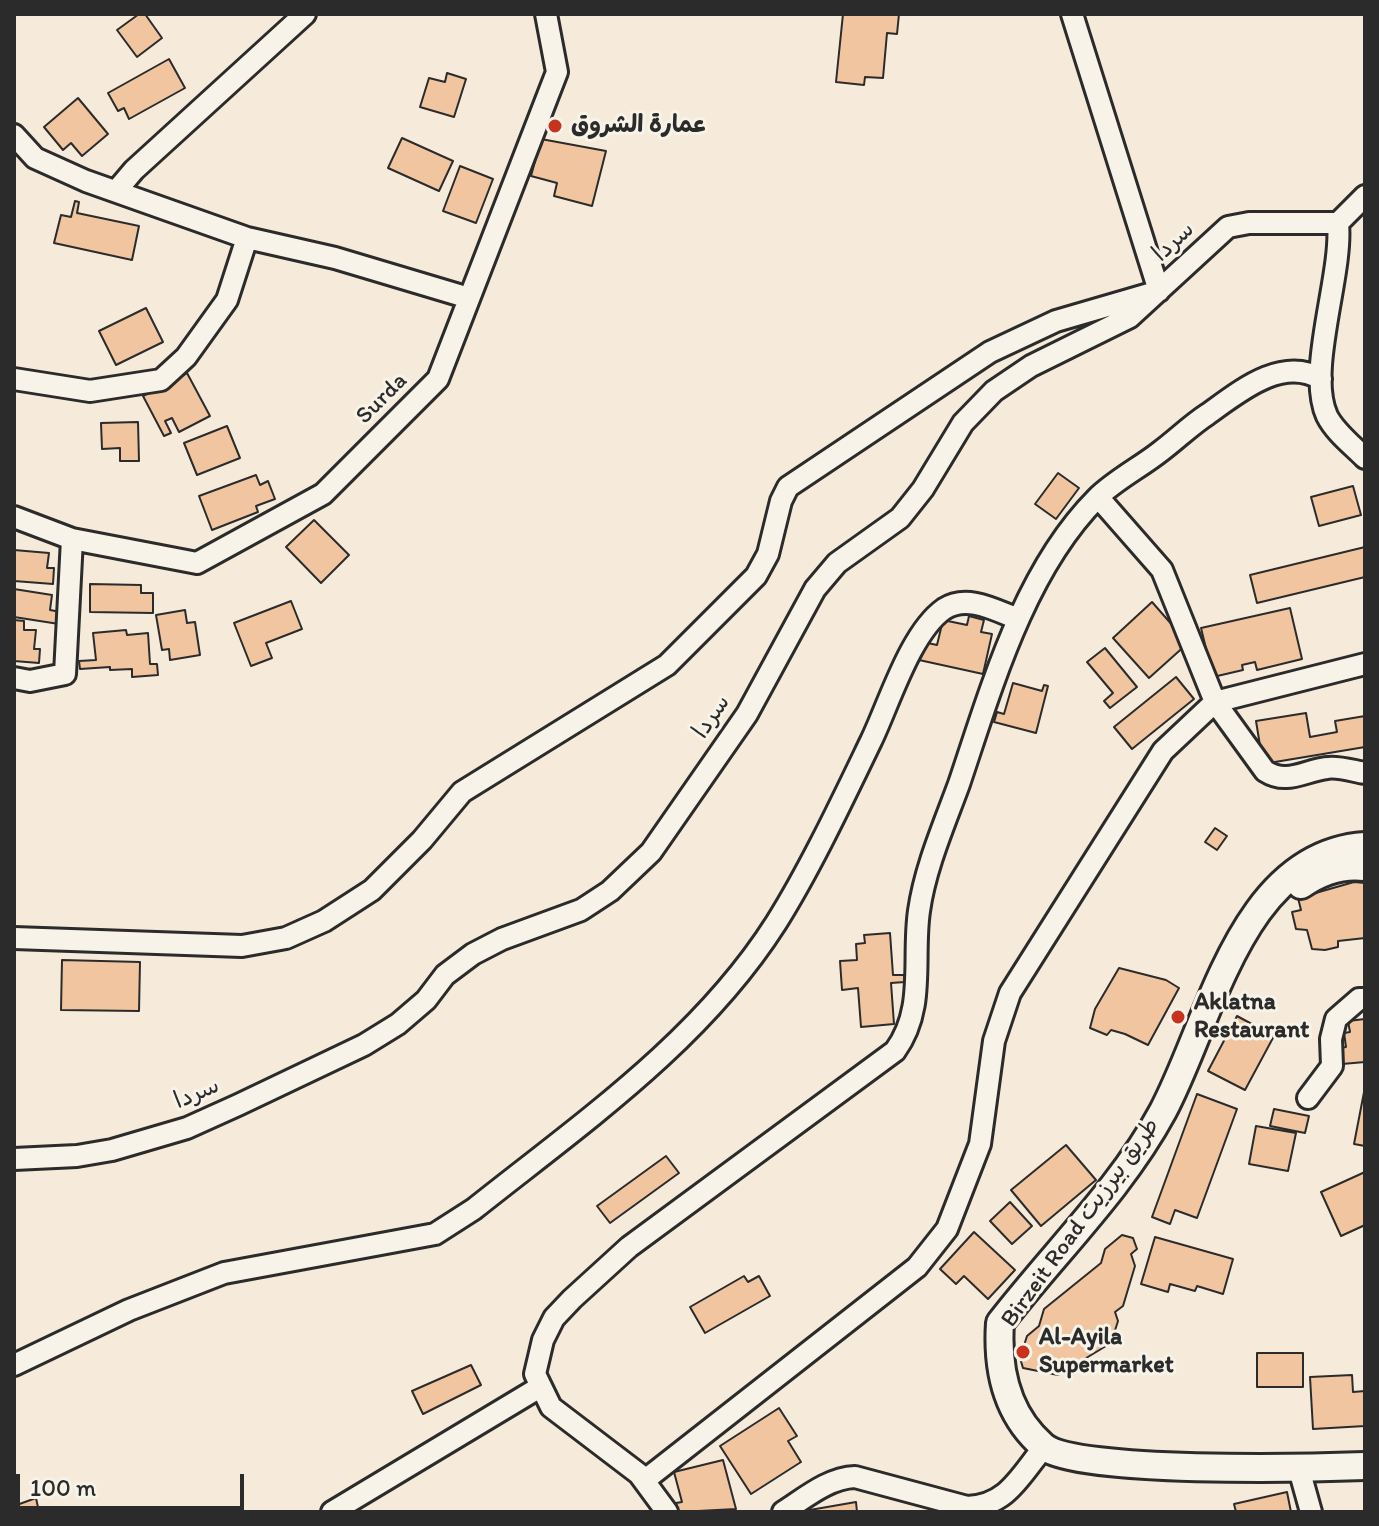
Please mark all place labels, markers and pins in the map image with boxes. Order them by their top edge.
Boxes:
place label: عمارة الشروق [571,112,707,140]
marker: عمارة الشروق [546,117,564,135]
place label: Aklatna Restaurant [1194,989,1309,1045]
marker: Aklatna Restaurant [1169,1008,1187,1026]
place label: Al-Ayila Supermarket [1039,1324,1174,1380]
marker: Al-Ayila Supermarket [1014,1343,1032,1361]

